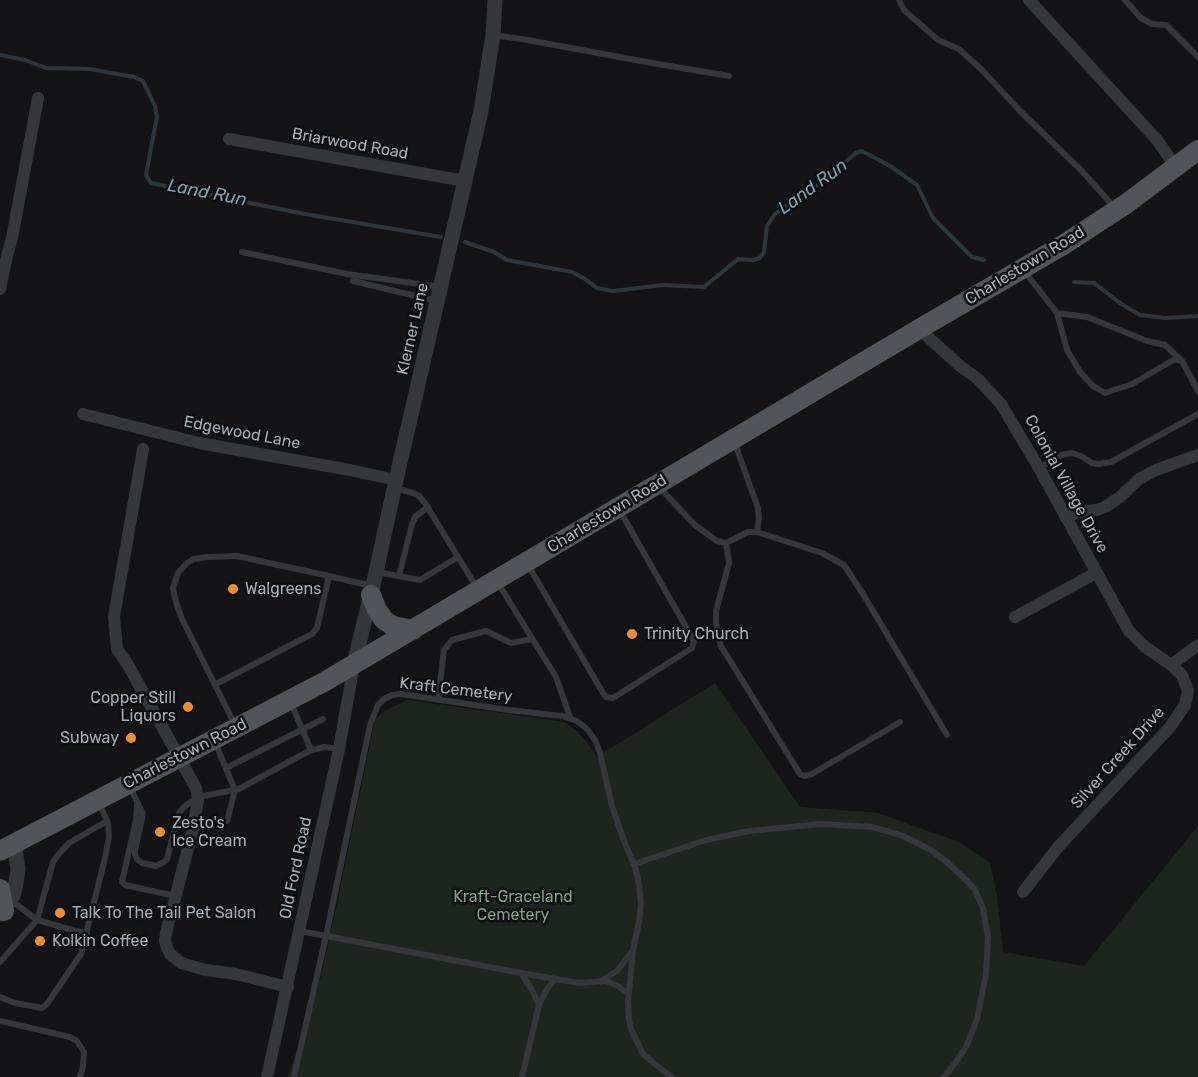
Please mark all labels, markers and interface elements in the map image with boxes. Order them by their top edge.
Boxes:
street label: Briarwood Road [290,124,410,164]
water label: Land Run [774,155,852,219]
water label: Land Run [166,175,248,211]
street label: Charlestown Road [962,223,1088,309]
street label: Klerner Lane [393,281,433,377]
street label: Edgewood Lane [182,412,302,454]
street label: Colonial Village Drive [1020,412,1112,556]
street label: Charlestown Road [544,471,670,557]
place label: Walgreens [245,579,321,599]
marker: Walgreens [226,582,240,596]
place label: Trinity Church [644,624,749,644]
marker: Trinity Church [625,627,639,641]
street label: Kraft Cemetery [398,674,514,706]
place label: Copper Still Liquors [90,688,176,726]
marker: Copper Still Liquors [181,700,195,714]
street label: Silver Creek Drive [1067,703,1169,813]
street label: Charlestown Road [120,715,250,793]
place label: Subway [60,728,119,748]
marker: Subway [124,731,138,745]
place label: Zesto's Ice Cream [172,813,247,851]
street label: Old Ford Road [276,815,316,921]
marker: Zesto's Ice Cream [153,825,167,839]
park label: Kraft-Graceland Cemetery [453,887,573,925]
place label: Talk To The Tail Pet Salon [72,903,256,923]
marker: Talk To The Tail Pet Salon [53,906,67,920]
place label: Kolkin Coffee [52,931,149,951]
marker: Kolkin Coffee [33,934,47,948]

